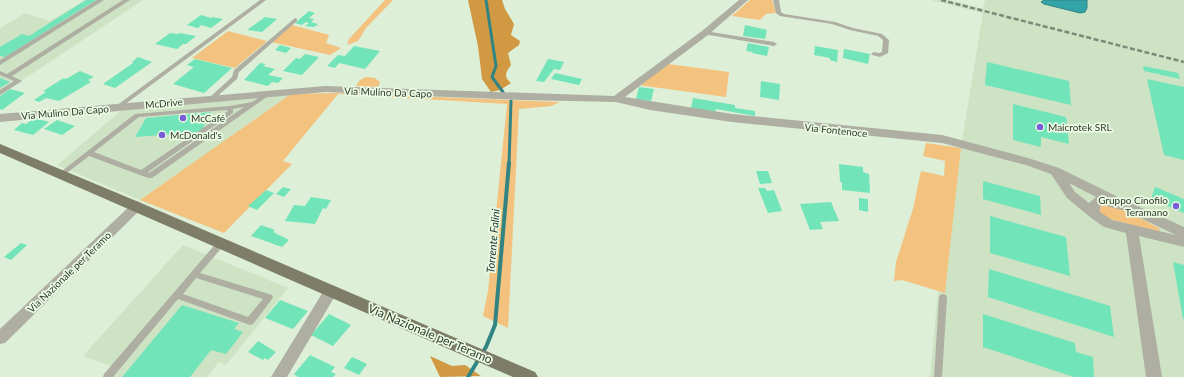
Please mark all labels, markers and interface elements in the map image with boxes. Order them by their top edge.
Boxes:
street label: Via Mulino Da Capo [344,84,432,100]
street label: McDrive [145,95,183,111]
street label: Via Mulino Da Capo [21,102,110,122]
place label: McCafé [191,112,225,124]
marker: McCafé [178,113,188,123]
street label: Via Fontenoce [804,121,868,139]
place label: Maicrotek SRL [1048,121,1112,133]
marker: Maicrotek SRL [1035,122,1045,132]
place label: McDonald's [170,129,222,141]
marker: McDonald's [157,130,167,140]
place label: Gruppo Cinofilo Teramano [1098,194,1168,218]
marker: Gruppo Cinofilo Teramano [1171,201,1181,211]
water label: Torrente Falini [483,208,502,274]
street label: Via Nazionale per Teramo [25,229,113,315]
street label: Via Nazionale per Teramo [366,301,495,367]

